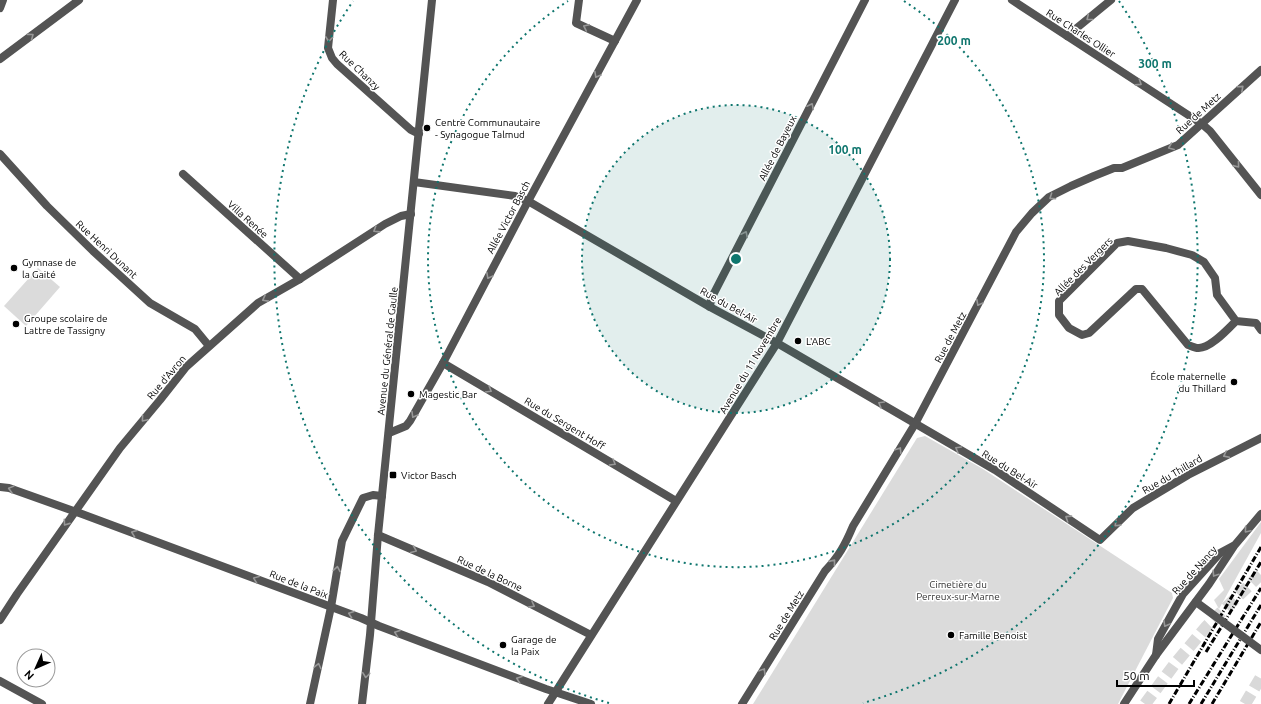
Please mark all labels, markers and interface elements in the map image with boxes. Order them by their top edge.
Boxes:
street label: Rue Charles Ollier [1044,7,1117,60]
one-way arrow [1087,13,1094,20]
one-way arrow [582,24,590,32]
one-way arrow [27,34,34,41]
text: 200 m [937,34,971,47]
one-way arrow [325,36,334,42]
street label: Rue Chanzy [337,48,382,92]
text: 300 m [1138,57,1172,70]
one-way arrow [594,71,601,78]
one-way arrow [1135,78,1142,86]
one-way arrow [1236,86,1244,93]
street label: Rue de Metz [1174,90,1223,136]
one-way arrow [806,103,813,110]
street label: Allée de Bayeux [756,114,799,182]
place label: Centre Communautaire - Synagogue Talmud [435,117,540,140]
marker: Centre Communautaire - Synagogue Talmud [422,123,432,133]
text: 100 m [828,143,862,156]
one-way arrow [1168,143,1175,151]
one-way arrow [1233,161,1240,168]
street label: Allée Victor Basch [485,179,532,256]
one-way arrow [1049,192,1056,199]
street label: Villa Renée [225,198,270,240]
street label: Rue Henri Dunant [74,218,140,281]
one-way arrow [373,225,380,233]
one-way arrow [740,231,747,238]
street label: Allée des Vergers [1052,235,1115,298]
centre of rings [729,252,743,266]
place label: Gymnase de la Gaité [22,257,76,280]
marker: Gymnase de la Gaité [9,263,19,273]
one-way arrow [486,272,493,279]
street label: Rue du Bel-Air [698,285,759,326]
street label: Avenue du Général de Gaulle [375,286,400,416]
one-way arrow [262,294,270,301]
one-way arrow [976,298,984,306]
street label: Rue de Metz [932,310,969,365]
place label: Groupe scolaire de Lattre de Tassigny [24,313,108,336]
street label: Avenue du 11 Novembre [717,315,784,415]
marker: Groupe scolaire de Lattre de Tassigny [11,319,21,329]
marker: L'ABC [793,336,803,346]
place label: L'ABC [806,336,831,347]
street label: Rue d'Avron [145,353,188,402]
place label: École maternelle du Thillard [1151,370,1226,394]
marker: École maternelle du Thillard [1229,377,1239,387]
one-way arrow [485,386,492,393]
marker: Magestic Bar [406,389,416,399]
place label: Magestic Bar [419,389,477,400]
street label: Rue du Sergent Hoff [523,395,607,452]
one-way arrow [878,402,885,409]
one-way arrow [411,411,418,418]
one-way arrow [142,415,149,422]
one-way arrow [955,446,962,453]
one-way arrow [894,447,902,454]
street label: Rue du Bel-Air [980,448,1040,491]
one-way arrow [1223,451,1230,458]
street label: Rue du Thillard [1140,453,1204,496]
one-way arrow [609,459,616,466]
marker: Victor Basch [388,470,398,480]
place label: Victor Basch [401,470,457,481]
one-way arrow [8,485,15,494]
one-way arrow [1065,515,1072,523]
one-way arrow [63,519,71,526]
one-way arrow [1114,519,1122,527]
one-way arrow [1245,525,1252,532]
one-way arrow [130,529,137,537]
street label: Rue de Nancy [1170,544,1219,597]
one-way arrow [410,545,418,553]
street label: Rue de la Borne [455,554,524,593]
one-way arrow [828,559,835,566]
one-way arrow [332,566,341,572]
street label: Rue de la Paix [268,568,330,601]
one-way arrow [1212,570,1220,577]
one-way arrow [252,575,259,583]
park label: Cimetière du Perreux-sur-Marne [916,579,1000,602]
street label: Rue de Metz [767,588,806,642]
one-way arrow [528,600,535,608]
one-way arrow [348,611,355,619]
one-way arrow [1164,620,1171,627]
one-way arrow [393,630,400,638]
marker: Famille Benoist [946,630,956,640]
place label: Famille Benoist [959,630,1027,641]
place label: Garage de la Paix [511,634,557,657]
marker: Garage de la Paix [498,640,508,650]
north arrow [16,648,56,688]
scale bar [1117,662,1194,688]
one-way arrow [314,663,322,669]
text: N [22,668,36,682]
one-way arrow [758,668,766,675]
text: 50 m [1123,669,1150,682]
one-way arrow [361,672,370,678]
one-way arrow [515,675,522,683]

